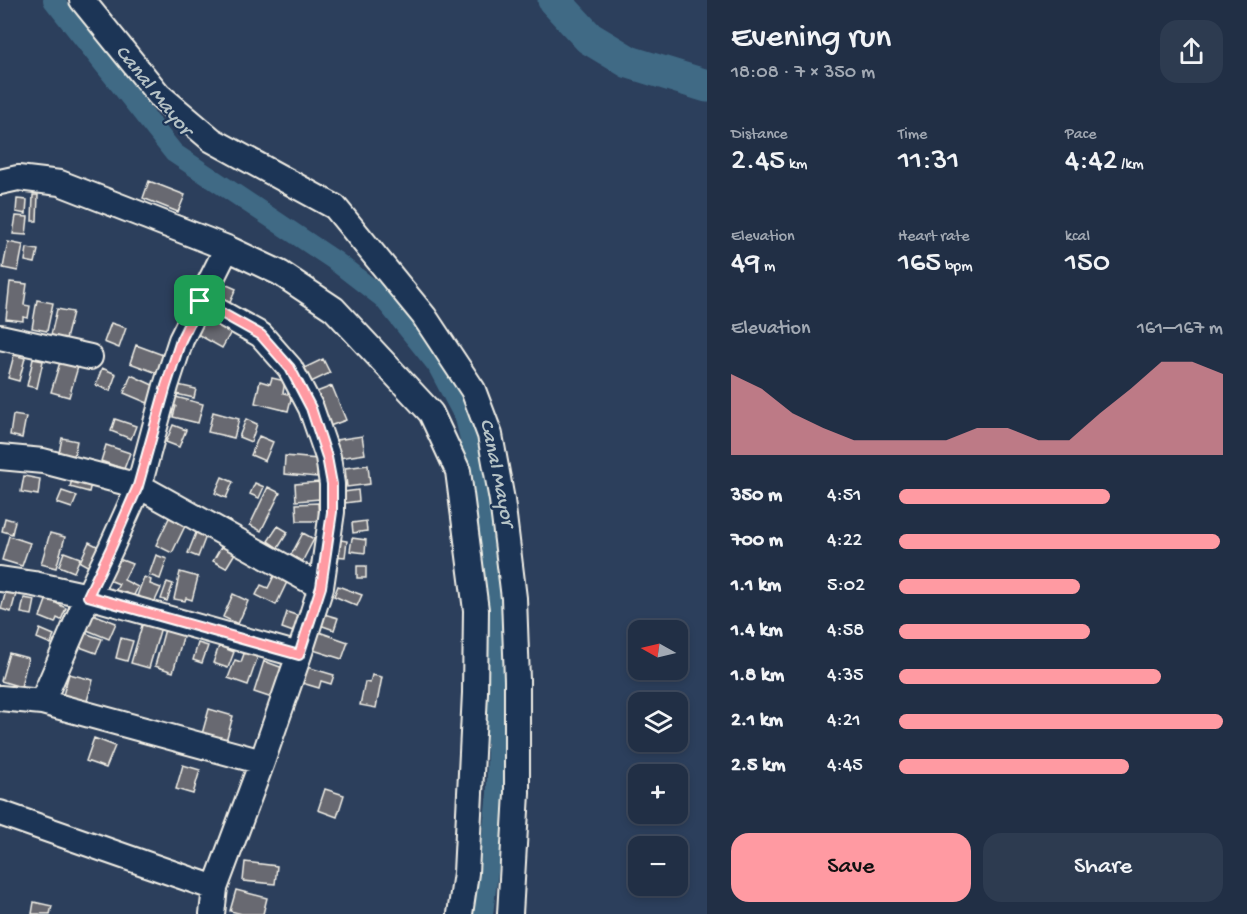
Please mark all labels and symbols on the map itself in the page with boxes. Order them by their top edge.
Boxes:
water label: Canal Mayor [108,41,199,145]
pin [174,275,225,326]
water label: Canal Mayor [472,417,520,533]
north arrow [628,620,688,680]

